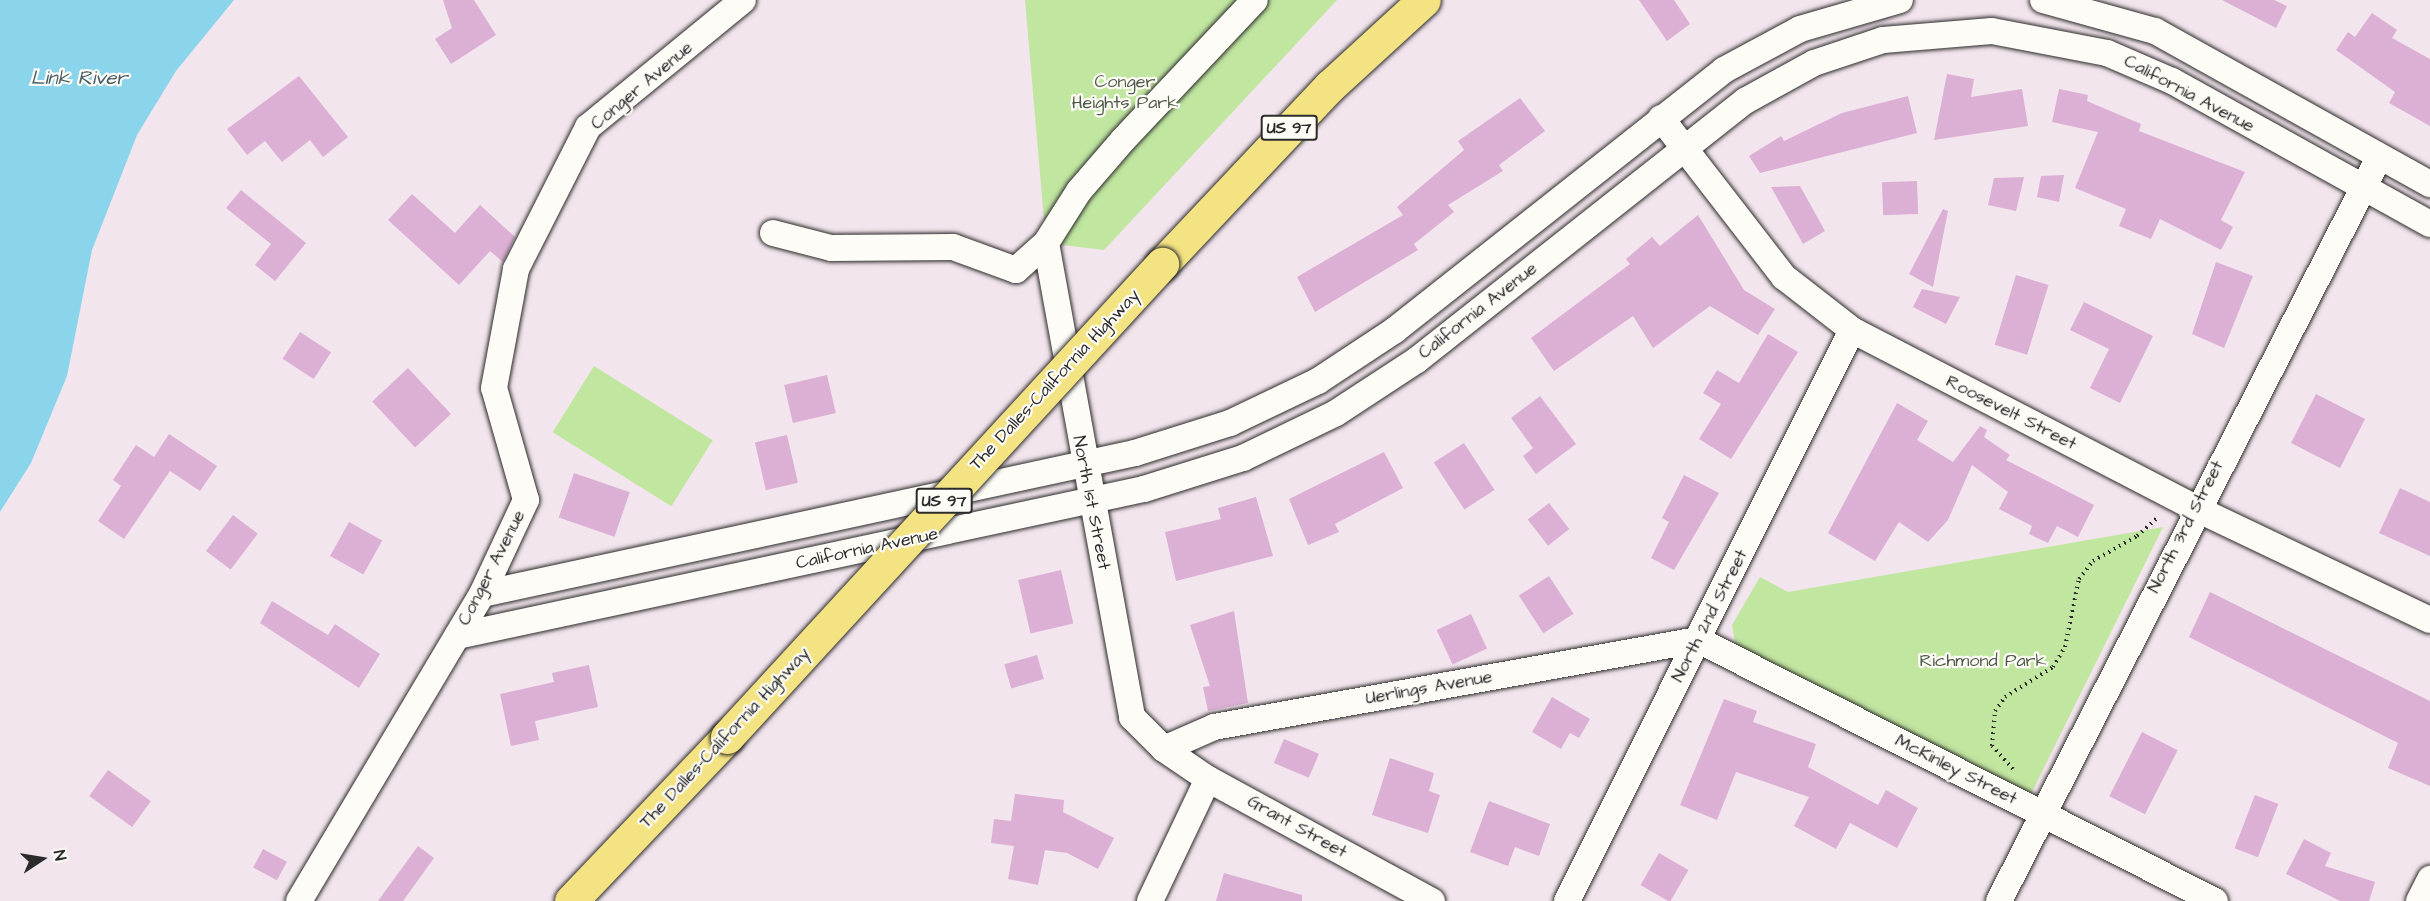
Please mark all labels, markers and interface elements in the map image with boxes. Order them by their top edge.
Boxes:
street label: Conger Avenue [587,37,697,135]
street label: California Avenue [2120,50,2258,138]
water label: Link River [31,66,127,90]
park label: Conger Heights Park [1072,72,1178,115]
road number: US 97 [1260,115,1318,141]
street label: California Avenue [1414,258,1542,364]
street label: The Dalles-California Highway [965,285,1145,475]
street label: Roosevelt Street [1942,371,2080,455]
street label: North 1st Street [1067,434,1115,572]
street label: North 3rd Street [2143,457,2229,597]
road number: US 97 [916,488,972,514]
street label: Conger Avenue [454,507,530,629]
street label: California Avenue [794,523,940,575]
street label: North 2nd Street [1667,546,1753,686]
street label: The Dalles-California Highway [635,643,815,833]
park label: Richmond Park [1919,650,2047,672]
street label: Uerlings Avenue [1364,666,1494,710]
street label: McKinley Street [1891,730,2021,810]
street label: Grant Street [1243,791,1351,863]
north arrow [12,829,72,889]
text: N [48,848,71,862]

